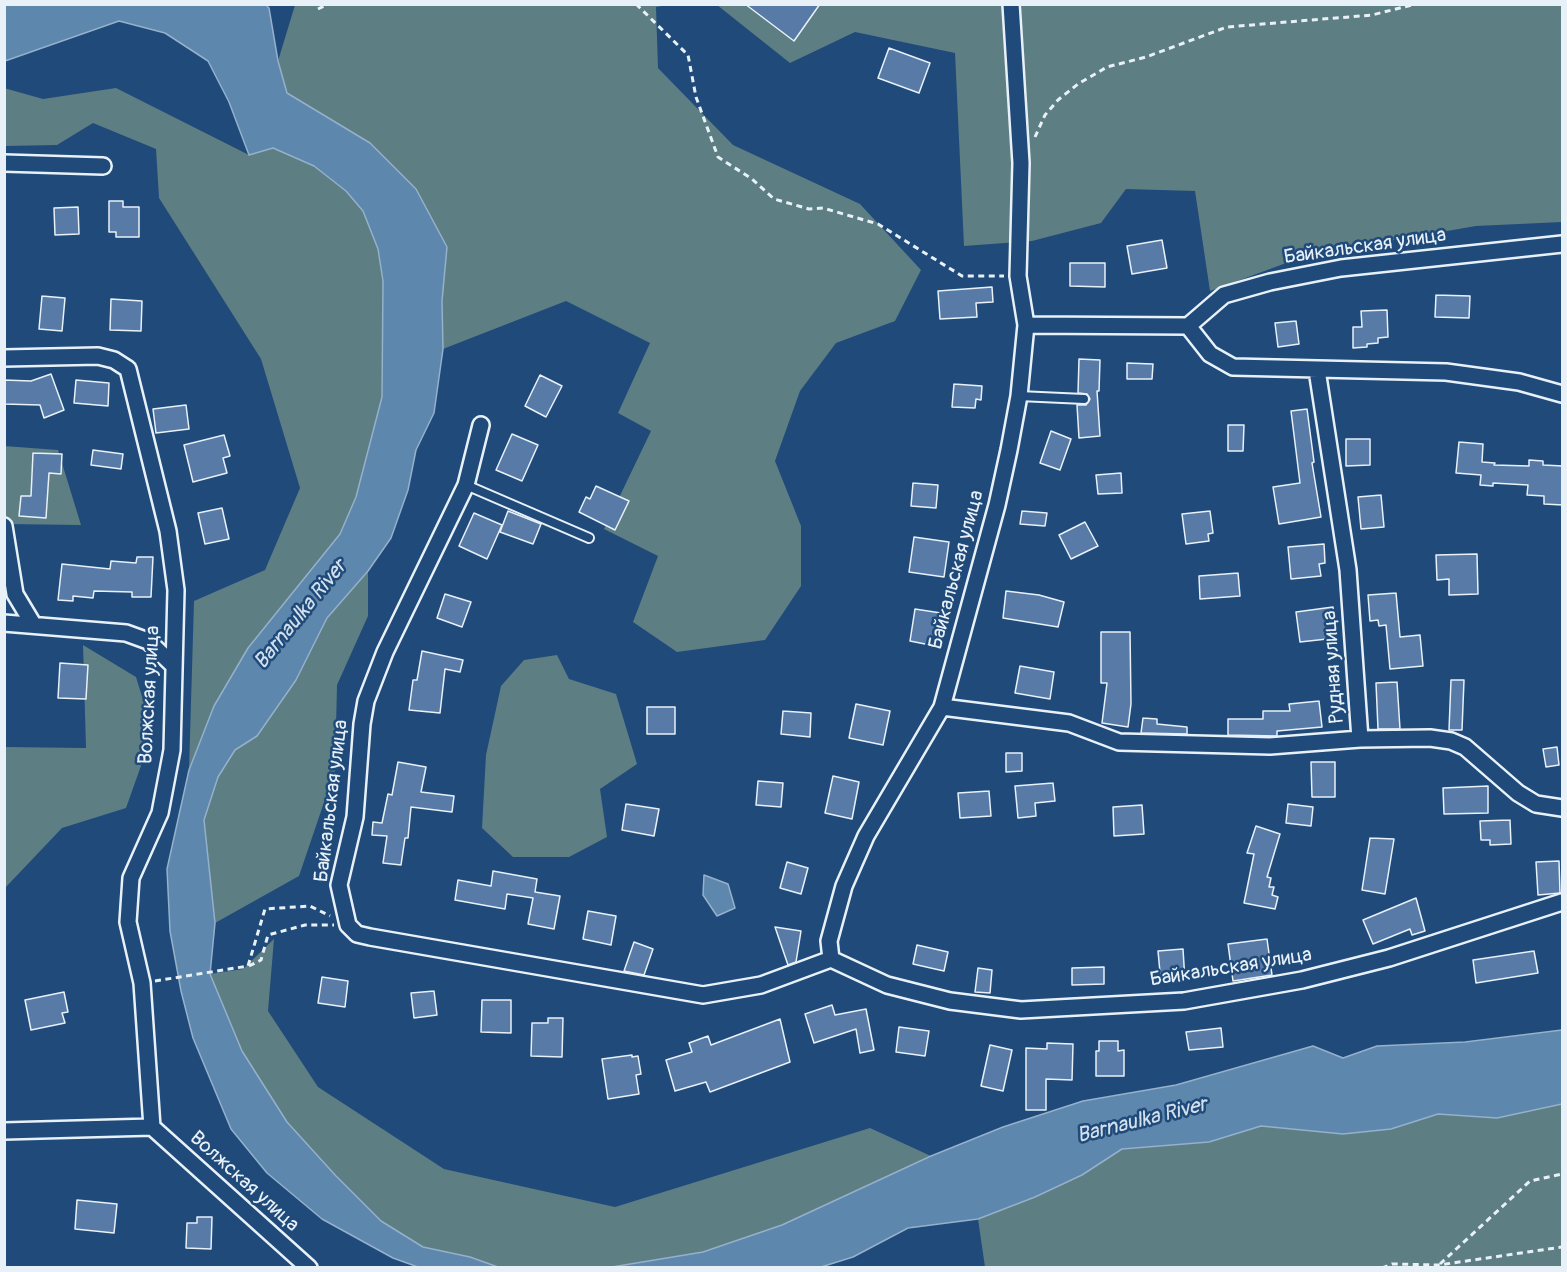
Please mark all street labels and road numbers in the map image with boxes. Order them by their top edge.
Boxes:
street label: Байкальская улица [1282,224,1448,270]
street label: Байкальская улица [924,488,990,652]
street label: Рудная улица [1318,610,1350,724]
street label: Волжская улица [134,625,166,765]
street label: Байкальская улица [310,718,354,884]
street label: Байкальская улица [1148,943,1314,993]
street label: Волжская улица [184,1127,304,1237]

